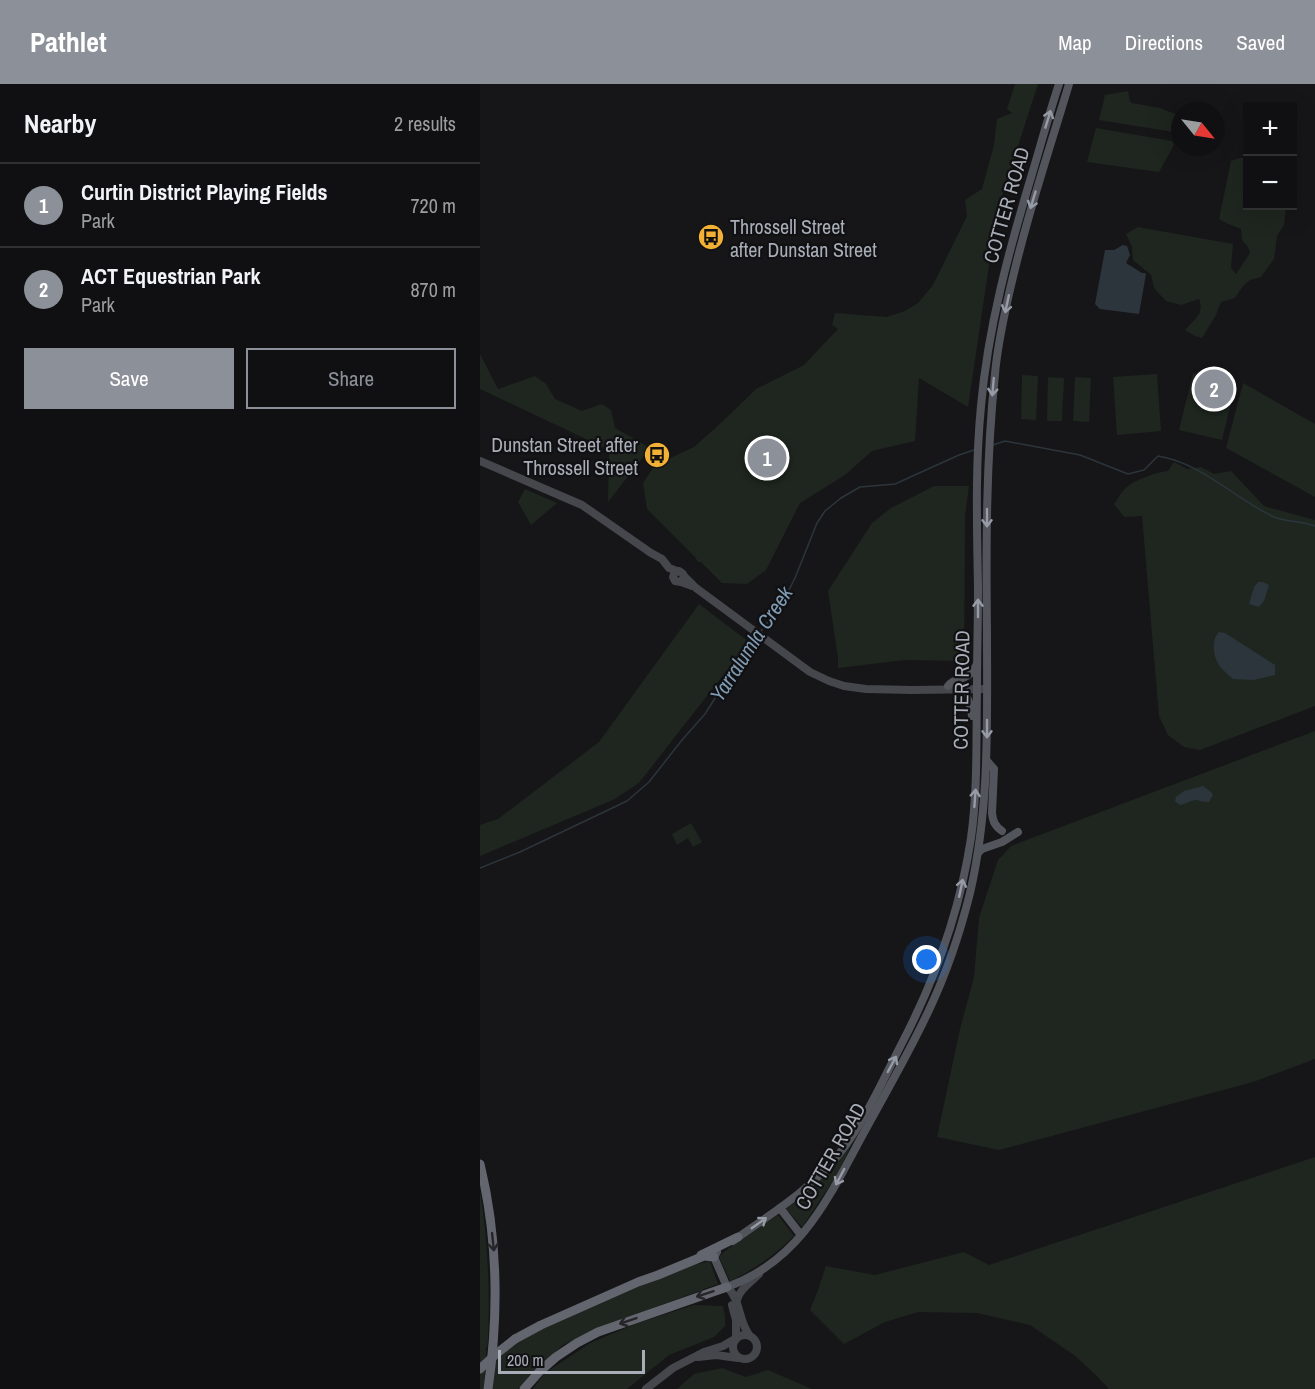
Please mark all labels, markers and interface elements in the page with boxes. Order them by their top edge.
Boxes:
text: Pathlet [30,23,107,61]
text: Map [1058,28,1092,57]
text: Directions [1125,28,1203,57]
text: Saved [1236,28,1285,57]
north arrow [1171,102,1225,156]
map controls [1243,102,1297,210]
button: + [1243,102,1297,156]
text: Nearby [24,106,96,141]
text: 2 results [394,110,456,137]
one-way arrow [1043,110,1054,129]
street label: COTTER ROAD [977,144,1035,266]
button: − [1243,156,1297,210]
text: Curtin District Playing Fields [81,177,328,207]
one-way arrow [1027,190,1038,209]
text: 1 [39,192,48,219]
text: 720 m [410,192,456,219]
text: Park [81,207,115,234]
place label: Throssell Street after Dunstan Street [730,213,877,263]
bus stop icon: Throssell Street after Dunstan Street [696,222,726,252]
text: ACT Equestrian Park [81,261,260,291]
text: 2 [39,276,48,303]
text: 870 m [410,276,456,303]
text: Park [81,291,115,318]
one-way arrow [1001,294,1012,314]
button: Save [24,348,234,409]
button: Share [246,348,456,409]
pin: 2 [1194,366,1234,412]
one-way arrow [987,377,998,397]
place label: Dunstan Street after Throssell Street [491,431,639,481]
pin: 1 [748,436,786,481]
bus stop icon: Dunstan Street after Throssell Street [642,440,672,470]
one-way arrow [981,508,993,528]
water label: Yarralumla Creek [703,579,800,707]
one-way arrow [972,598,984,618]
street label: COTTER ROAD [946,630,976,750]
one-way arrow [981,718,993,738]
one-way arrow [970,788,981,808]
one-way arrow [956,878,968,897]
your location [912,945,941,974]
one-way arrow [886,1055,898,1073]
street label: COTTER ROAD [788,1098,872,1214]
one-way arrow [834,1168,846,1185]
one-way arrow [751,1217,767,1229]
one-way arrow [488,1232,499,1251]
one-way arrow [696,1290,715,1301]
one-way arrow [619,1316,638,1327]
scale bar [498,1347,645,1374]
text: 200 m [507,1349,543,1371]

